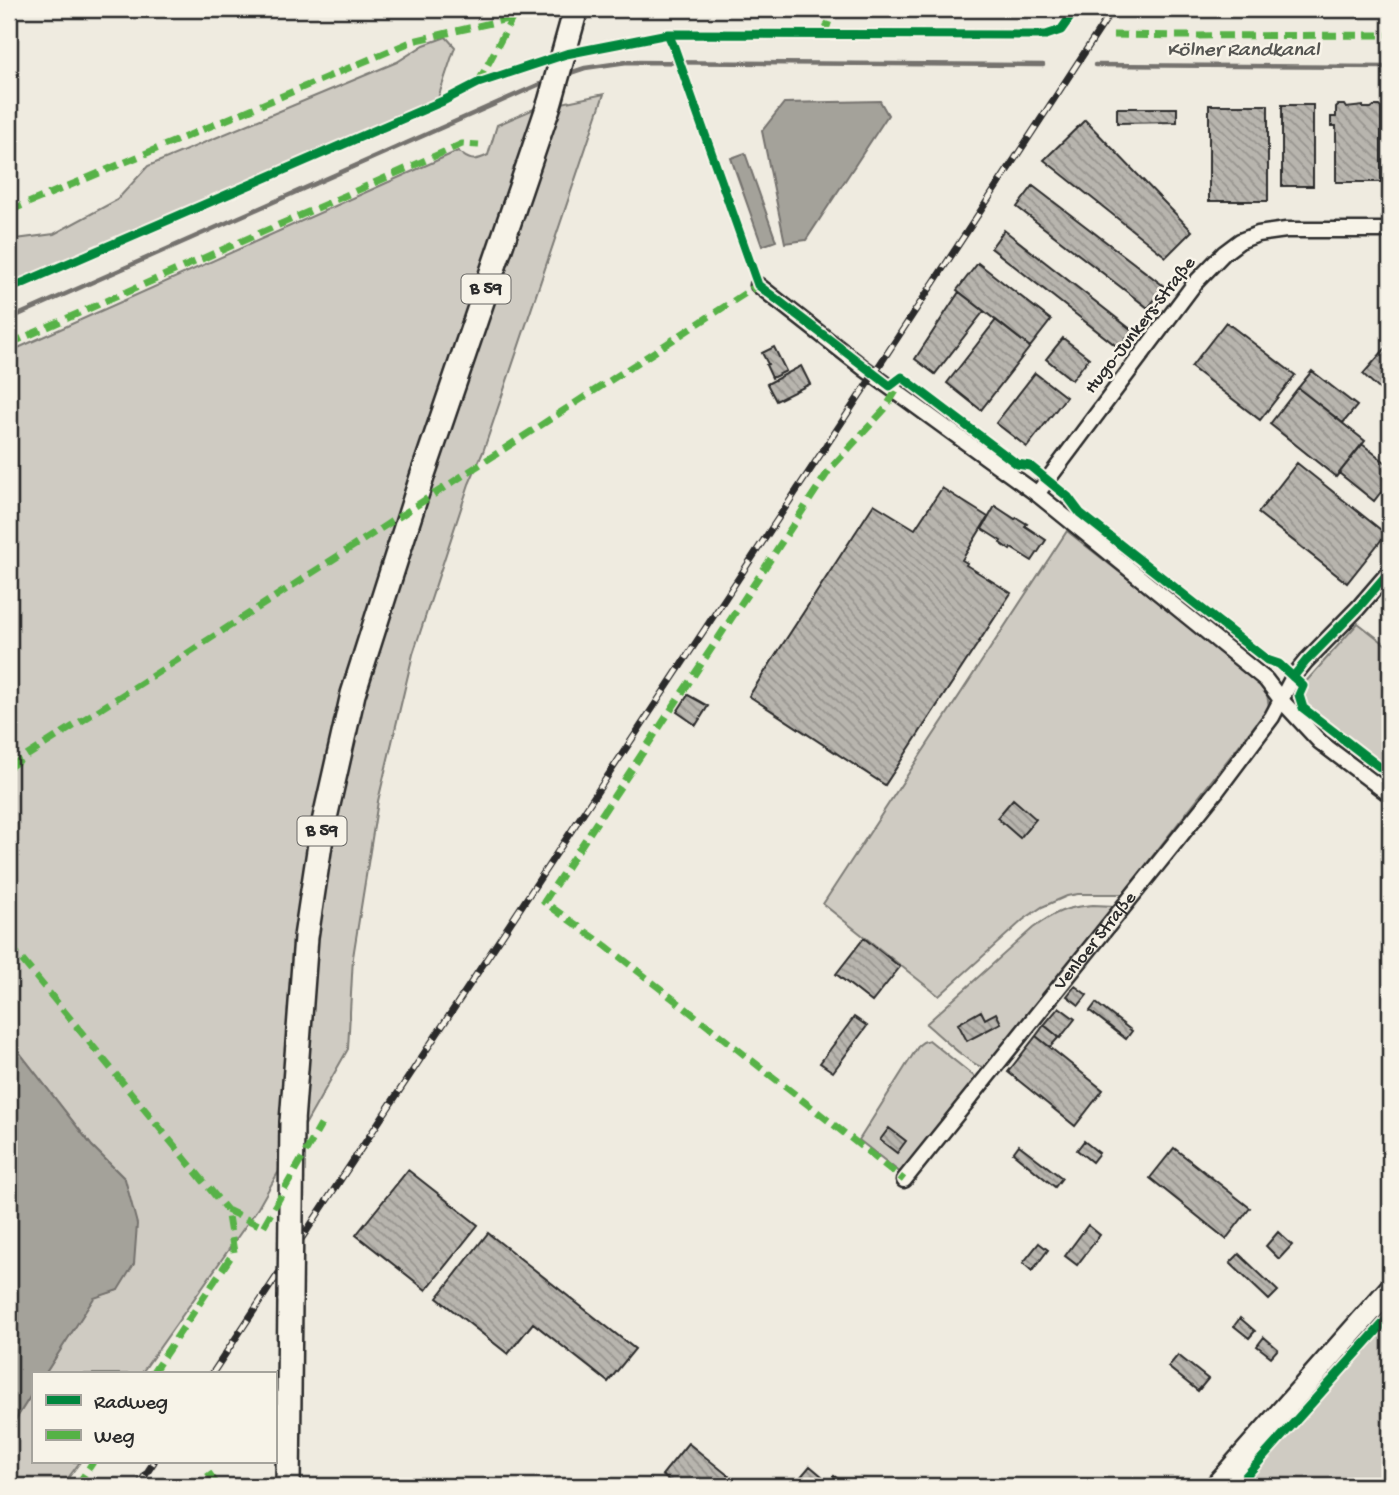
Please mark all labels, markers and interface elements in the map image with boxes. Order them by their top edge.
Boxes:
water label: Kölner Randkanal [1167,39,1321,64]
street label: Hugo-Junkers-Straße [1080,253,1202,399]
road number: B 59 [462,274,510,304]
road number: B 59 [298,816,346,846]
street label: Venloer Straße [1049,887,1142,996]
legend [32,1372,276,1464]
text: Radweg [94,1392,168,1417]
text: Weg [94,1426,135,1451]

